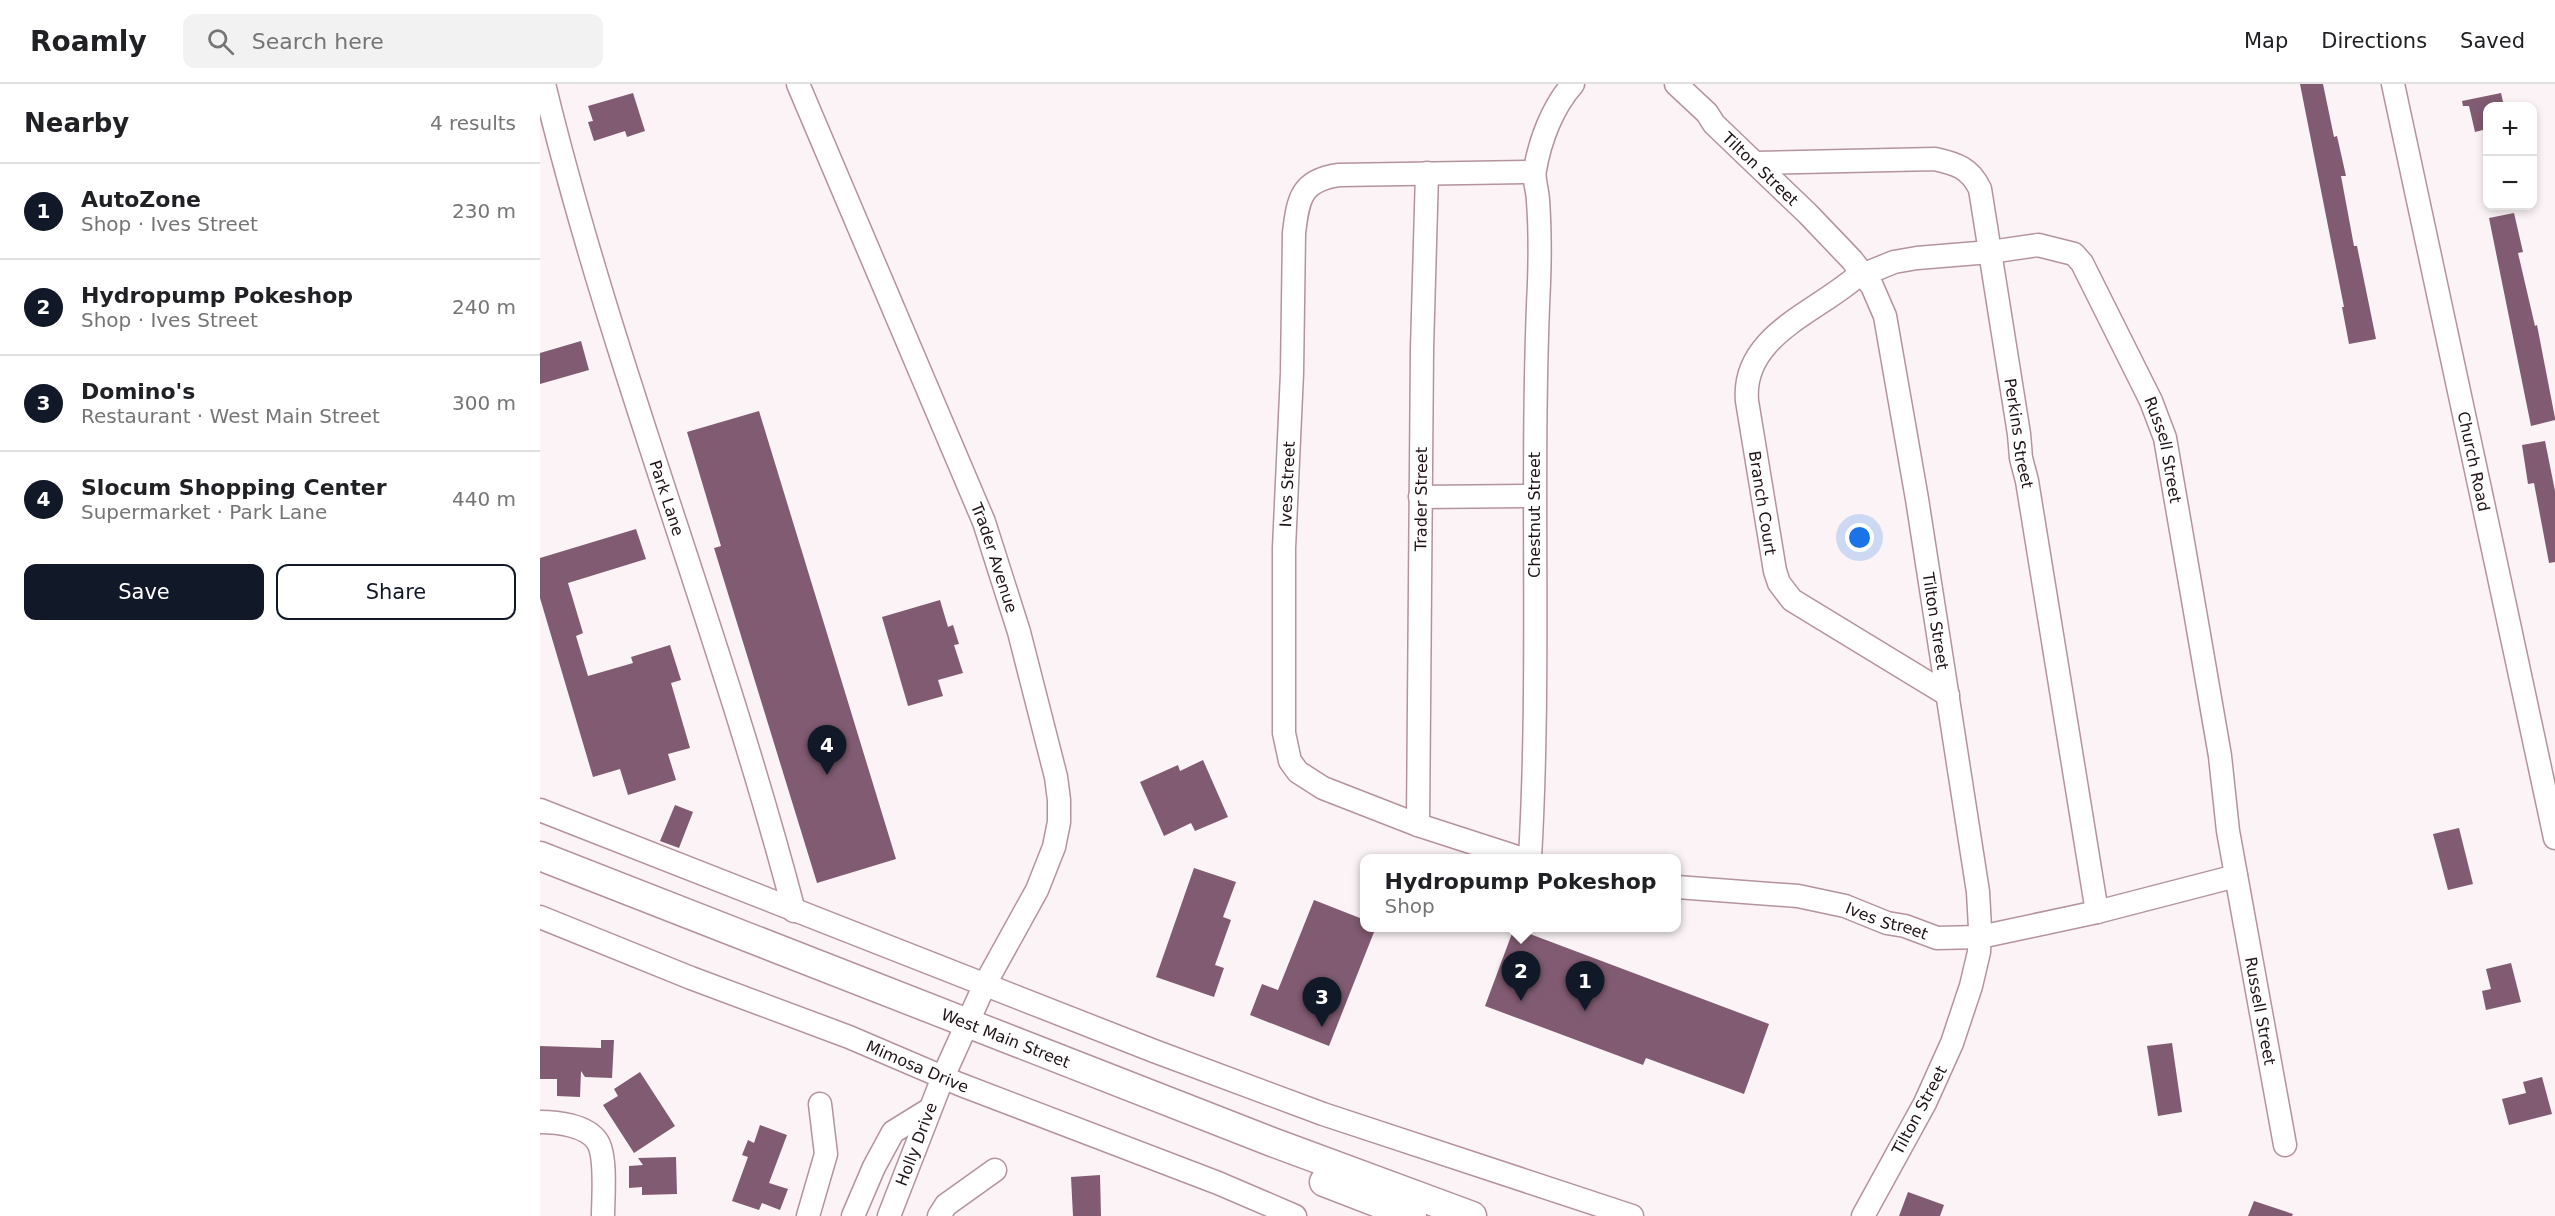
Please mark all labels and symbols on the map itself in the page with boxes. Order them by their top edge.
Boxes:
street label: Tilton Street [1718,127,1802,210]
street label: Perkins Street [2000,377,2037,490]
street label: Russell Street [2140,394,2185,505]
street label: Church Road [2454,410,2494,513]
street label: Ives Street [1276,441,1299,528]
street label: Trader Street [1411,447,1431,552]
street label: Branch Court [1745,449,1780,557]
street label: Chestnut Street [1525,452,1544,578]
street label: Park Lane [645,458,688,538]
street label: Trader Avenue [966,499,1021,615]
your location [1845,523,1874,552]
street label: Tilton Street [1918,570,1952,671]
pin: 4 [808,726,846,775]
street label: Ives Street [1843,898,1931,944]
pin: 2 [1502,952,1540,1001]
street label: Russell Street [2241,955,2279,1067]
pin: 1 [1566,962,1604,1011]
pin: 3 [1302,978,1342,1027]
street label: West Main Street [939,1005,1073,1072]
street label: Mimosa Drive [863,1036,971,1097]
street label: Tilton Street [1888,1062,1951,1159]
street label: Holly Drive [892,1100,941,1189]

